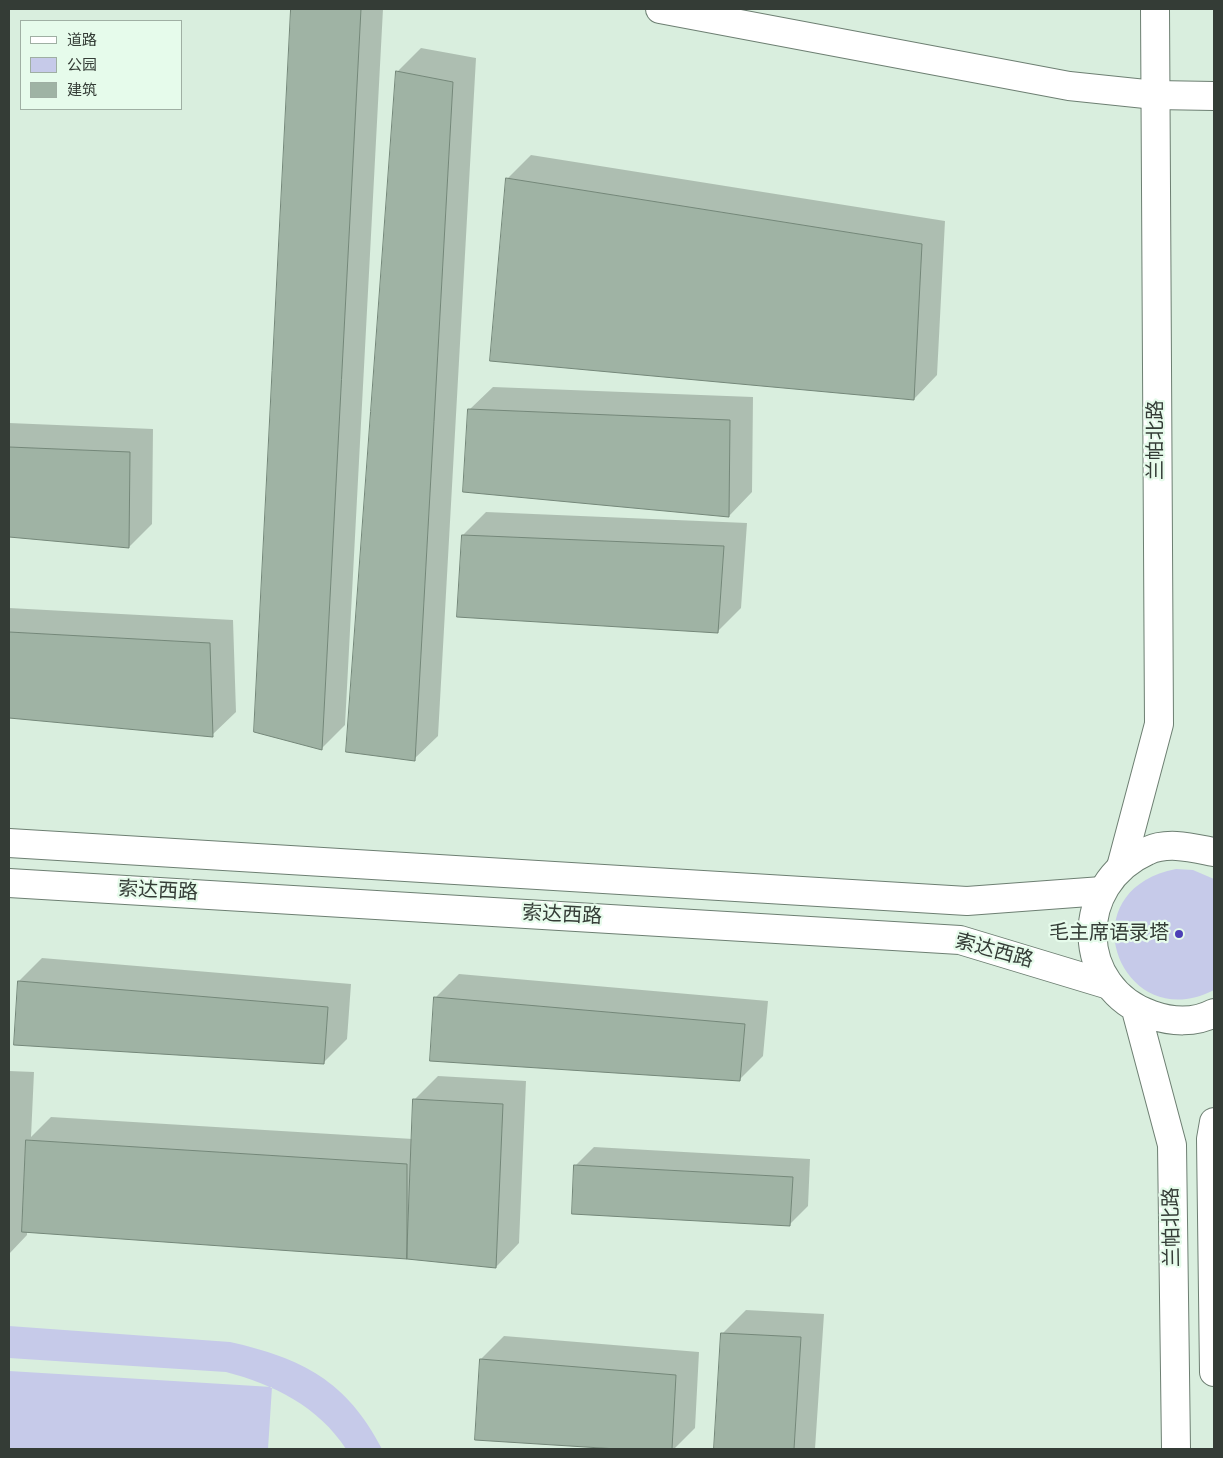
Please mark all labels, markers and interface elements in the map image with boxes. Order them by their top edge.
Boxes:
legend [20,20,182,110]
text: 道路 [67,29,97,51]
text: 公园 [67,54,97,76]
text: 建筑 [67,79,97,101]
street label: 兰帕北路 [1145,400,1169,480]
street label: 索达西路 [117,878,199,906]
street label: 索达西路 [521,902,603,930]
place label: 毛主席语录塔 [1049,922,1169,946]
marker: 毛主席语录塔 [1173,928,1185,940]
street label: 索达西路 [952,930,1036,974]
street label: 兰帕北路 [1160,1187,1186,1267]

